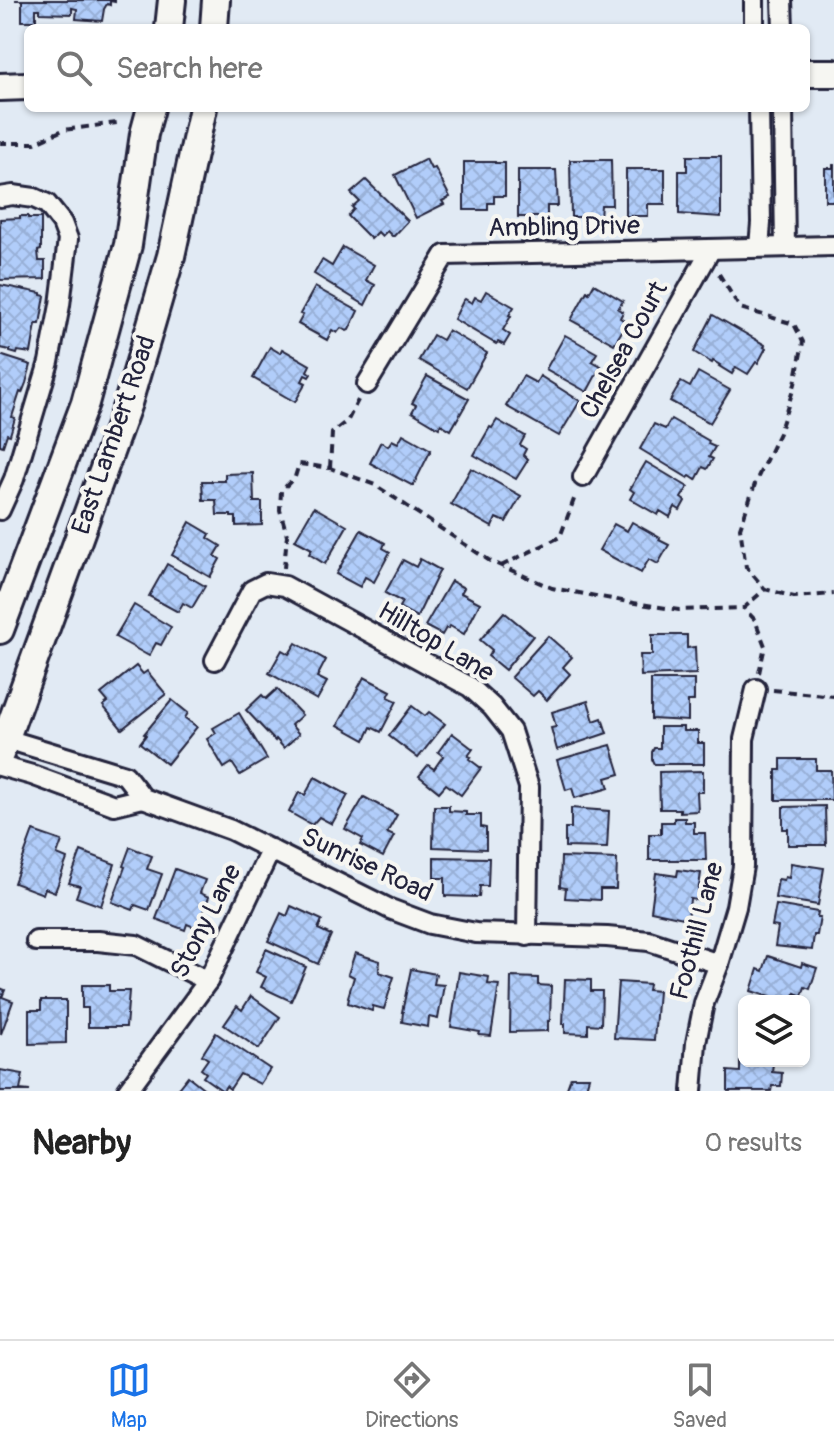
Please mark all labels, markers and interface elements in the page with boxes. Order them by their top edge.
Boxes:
search box [24,24,810,112]
icon: search [52,46,96,90]
text: Search here [116,50,263,87]
street label: Ambling Drive [488,210,640,244]
street label: Chelsea Court [573,275,675,424]
street label: East Lambert Road [65,331,163,539]
street label: Hilltop Lane [372,595,500,689]
street label: Sunrise Road [296,821,438,909]
street label: Stony Lane [164,858,248,983]
street label: Foothill Lane [663,858,731,1003]
map controls [738,995,810,1067]
button: layers [738,995,810,1067]
text: Nearby [32,1122,131,1165]
text: 0 results [705,1127,802,1159]
tab: Map [107,1358,151,1434]
tab: Directions [365,1358,458,1434]
tab: Saved [672,1358,727,1434]

